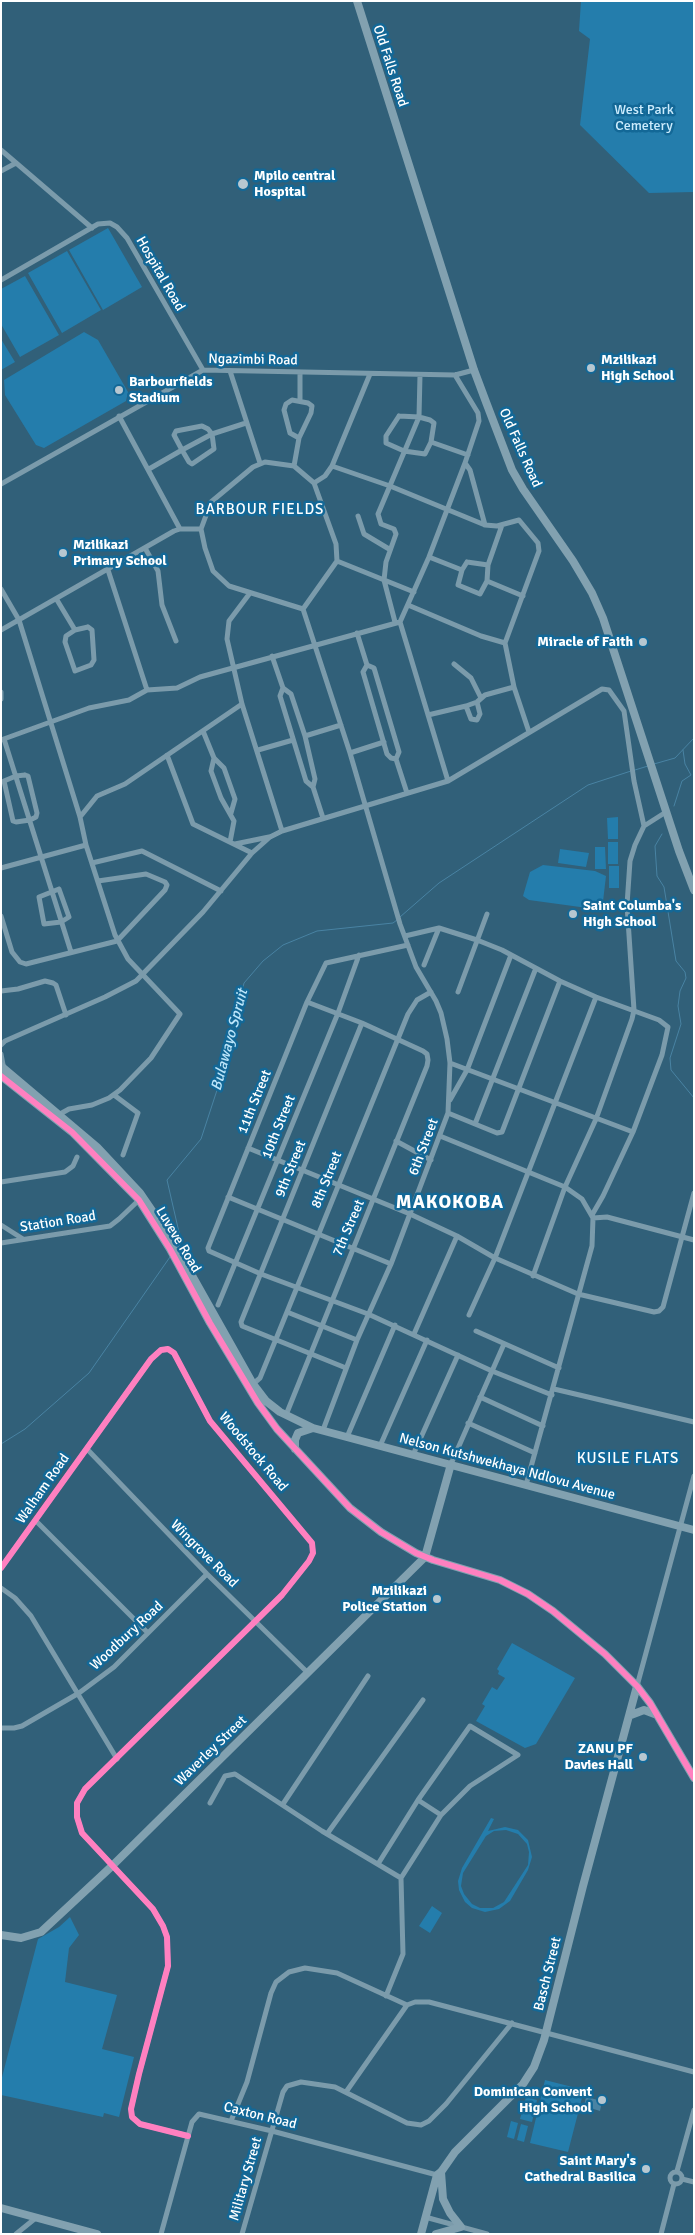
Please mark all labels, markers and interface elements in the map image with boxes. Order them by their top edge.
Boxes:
street label: Old Falls Road [369,23,411,109]
park label: West Park Cemetery [614,102,674,134]
place label: Mpilo central Hospital [254,168,335,200]
marker: Mpilo central Hospital [236,177,250,191]
street label: Hospital Road [132,234,188,314]
street label: Ngazimbi Road [208,351,298,369]
place label: Mzilikazi High School [601,352,674,384]
marker: Mzilikazi High School [585,362,597,374]
place label: Barbourfields Stadium [129,374,212,407]
marker: Barbourfields Stadium [113,384,125,396]
street label: Old Falls Road [495,406,545,490]
district label: BARBOUR FIELDS [194,501,326,519]
place label: Mzilikazi Primary School [73,537,167,570]
marker: Mzilikazi Primary School [57,547,69,559]
place label: Miracle of Faith [537,634,633,650]
marker: Miracle of Faith [637,636,649,648]
place label: Saint Columba's High School [583,898,681,930]
marker: Saint Columba's High School [567,908,579,920]
water label: Bulawayo Spruit [208,987,252,1093]
street label: 11th Street [235,1068,275,1136]
street label: 10th Street [259,1093,299,1161]
street label: 6th Street [405,1116,443,1178]
street label: 9th Street [272,1138,310,1200]
street label: 8th Street [308,1149,346,1211]
district label: MAKOKOBA [395,1192,505,1214]
street label: 7th Street [330,1197,368,1259]
street label: Luveve Road [152,1204,204,1276]
street label: Station Road [19,1208,97,1236]
street label: Woodstock Road [215,1409,291,1495]
street label: Nelson Kutshwekhaya Ndlovu Avenue [397,1430,617,1504]
district label: KUSILE FLATS [575,1450,681,1468]
street label: Walham Road [13,1451,73,1527]
street label: Wingrove Road [167,1517,241,1591]
place label: Mzilikazi Police Station [342,1583,427,1615]
marker: Mzilikazi Police Station [431,1593,443,1605]
street label: Woodbury Road [87,1598,167,1674]
street label: Waverley Street [172,1712,250,1790]
place label: ZANU PF Davies Hall [565,1741,633,1774]
marker: ZANU PF Davies Hall [637,1751,649,1763]
street label: Basch Street [531,1935,565,2013]
place label: Dominican Convent High School [474,2084,592,2116]
marker: Dominican Convent High School [596,2094,608,2106]
street label: Caxton Road [222,2099,298,2133]
street label: Military Street [226,2135,266,2223]
place label: Saint Mary's Cathedral Basilica [525,2153,636,2186]
marker: Saint Mary's Cathedral Basilica [640,2163,652,2175]

